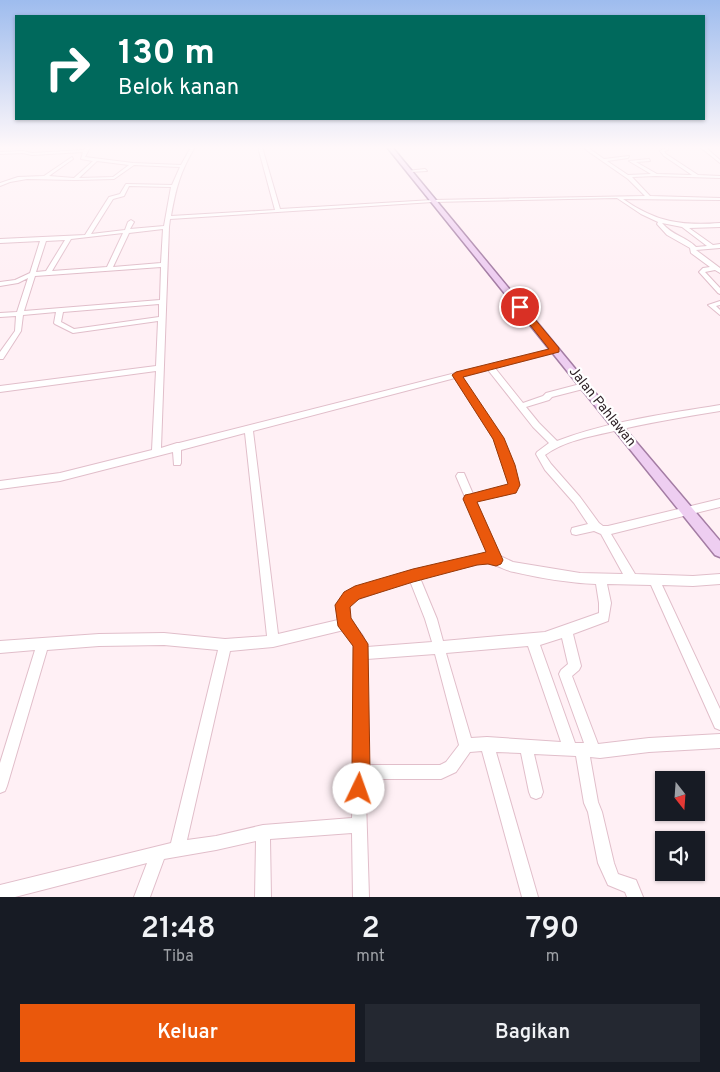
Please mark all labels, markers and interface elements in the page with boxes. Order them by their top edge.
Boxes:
text: 130 m [118,32,215,76]
icon: right [35,35,100,100]
text: Belok kanan [118,75,239,102]
pin [499,286,541,328]
icon: arrive [506,293,534,321]
street label: Jalan Pahlawan [565,364,639,450]
position arrow [332,762,384,814]
north arrow [655,771,705,821]
map controls [655,771,705,881]
button: sound [655,831,705,881]
text: 21:48 [141,911,216,948]
text: 2 [361,911,380,948]
text: 790 [526,911,579,948]
text: Tiba [163,947,194,967]
text: mnt [356,947,385,967]
text: m [546,947,559,967]
button: Keluar [20,1004,355,1062]
button: Bagikan [365,1004,700,1062]

